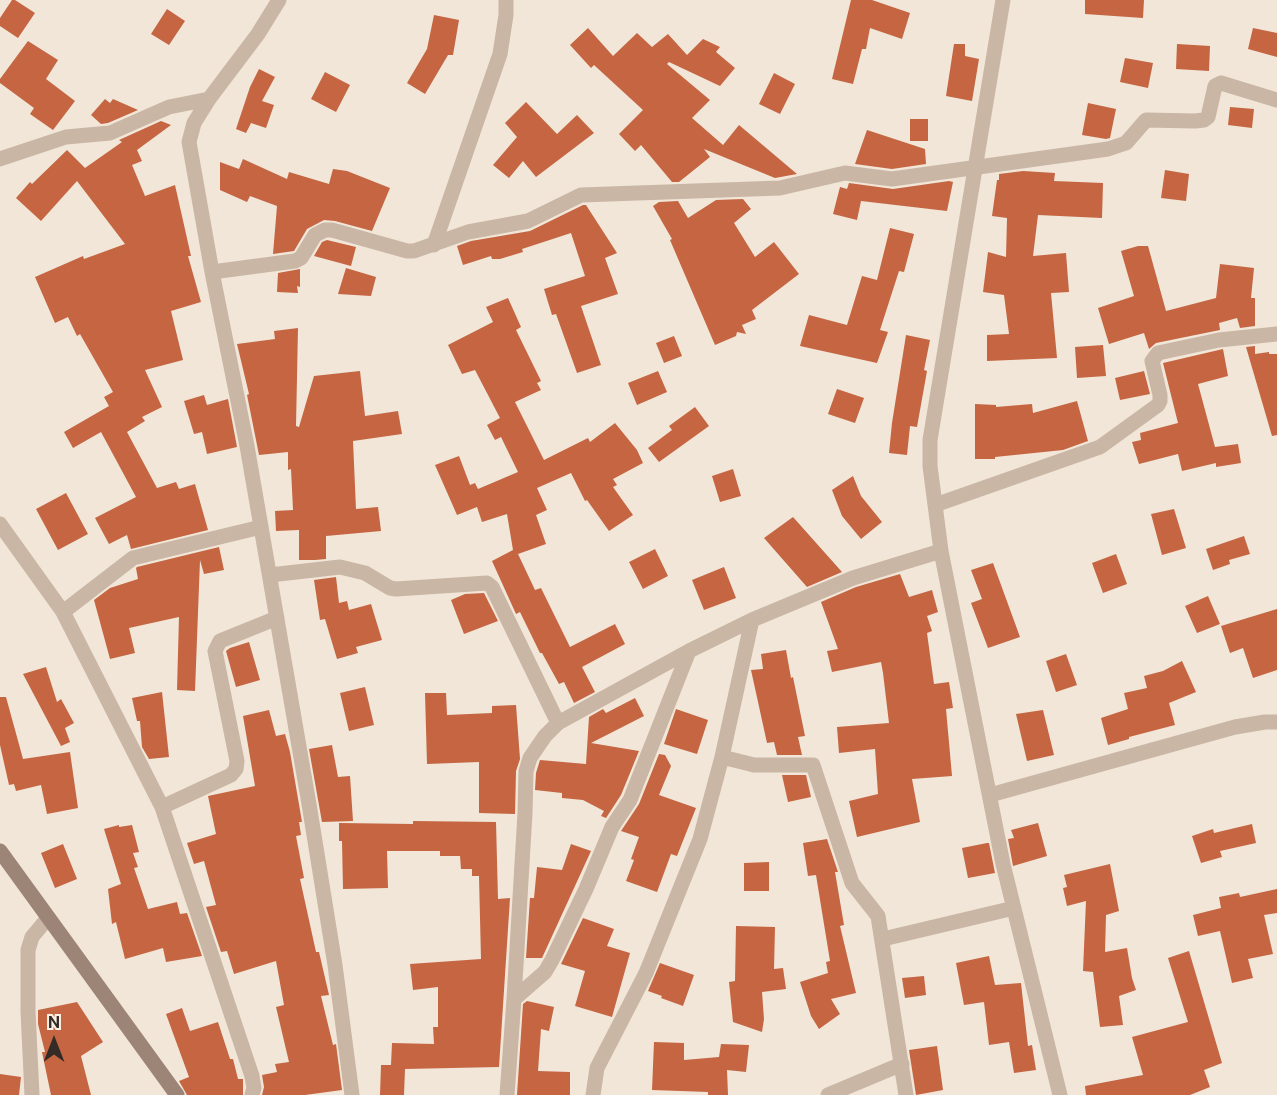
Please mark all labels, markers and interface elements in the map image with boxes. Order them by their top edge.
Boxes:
north arrow [24,1011,84,1071]
text: N [48,1013,60,1032]

